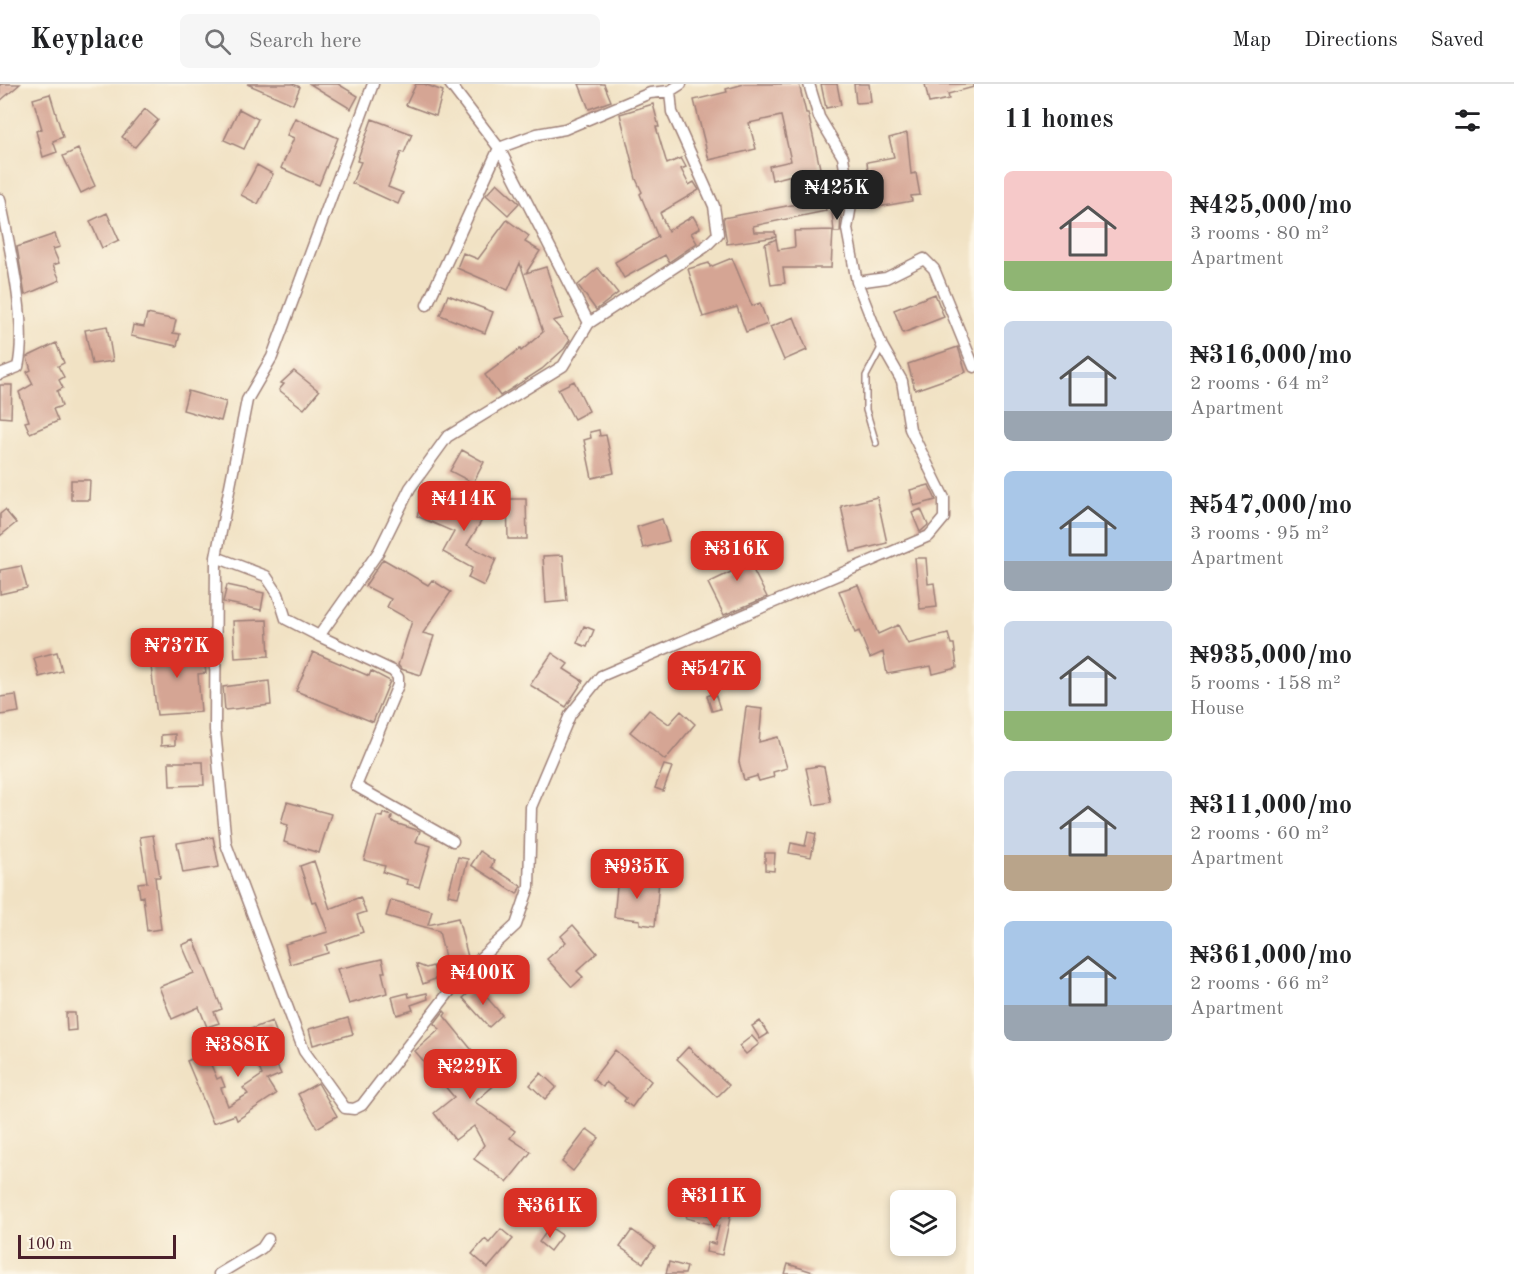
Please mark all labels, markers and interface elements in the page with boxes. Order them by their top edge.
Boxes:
search box [180,14,600,68]
icon: search [201,25,234,58]
text: Keyplace [30,27,144,55]
text: Search here [249,30,361,52]
text: Map [1232,30,1271,51]
text: Directions [1304,30,1398,51]
text: Saved [1431,30,1484,51]
icon: filters [1451,104,1484,137]
text: 11 homes [1004,107,1113,133]
pin: ₦425K [795,170,879,221]
text: ₦425K [805,179,869,199]
text: ₦425,000/mo [1190,193,1352,219]
icon: home [1052,195,1124,267]
text: 3 rooms · 80 m² [1190,224,1329,244]
text: Apartment [1190,249,1284,269]
text: ₦316,000/mo [1190,343,1352,369]
icon: home [1052,345,1124,417]
text: 2 rooms · 64 m² [1190,374,1329,394]
text: Apartment [1190,399,1284,419]
pin: ₦414K [422,481,506,532]
text: ₦414K [432,490,496,510]
text: ₦547,000/mo [1190,493,1352,519]
icon: home [1052,495,1124,567]
text: 3 rooms · 95 m² [1190,524,1329,544]
pin: ₦316K [695,531,779,582]
text: ₦316K [705,540,769,560]
text: Apartment [1190,549,1284,569]
pin: ₦737K [135,628,219,679]
text: ₦737K [145,637,209,657]
text: ₦935,000/mo [1190,643,1352,669]
icon: home [1052,645,1124,717]
pin: ₦547K [672,651,756,702]
text: ₦547K [682,660,746,680]
text: 5 rooms · 158 m² [1190,674,1340,694]
text: House [1190,699,1244,719]
text: ₦311,000/mo [1190,793,1352,819]
icon: home [1052,795,1124,867]
text: 2 rooms · 60 m² [1190,824,1329,844]
pin: ₦935K [595,849,679,900]
text: Apartment [1190,849,1284,869]
text: ₦935K [605,858,669,878]
text: ₦361,000/mo [1190,943,1352,969]
icon: home [1052,945,1124,1017]
pin: ₦400K [441,955,525,1006]
text: ₦400K [451,964,515,984]
text: 2 rooms · 66 m² [1190,974,1329,994]
text: Apartment [1190,999,1284,1019]
pin: ₦388K [196,1027,280,1078]
text: ₦388K [206,1036,270,1056]
pin: ₦229K [428,1049,512,1100]
text: ₦229K [438,1058,502,1078]
pin: ₦311K [672,1178,756,1229]
text: ₦311K [682,1187,746,1207]
pin: ₦361K [508,1188,592,1239]
map controls [890,1190,956,1256]
button: layers [890,1190,956,1256]
text: ₦361K [518,1197,582,1217]
scale bar [18,1232,176,1260]
text: 100 m [27,1237,72,1253]

